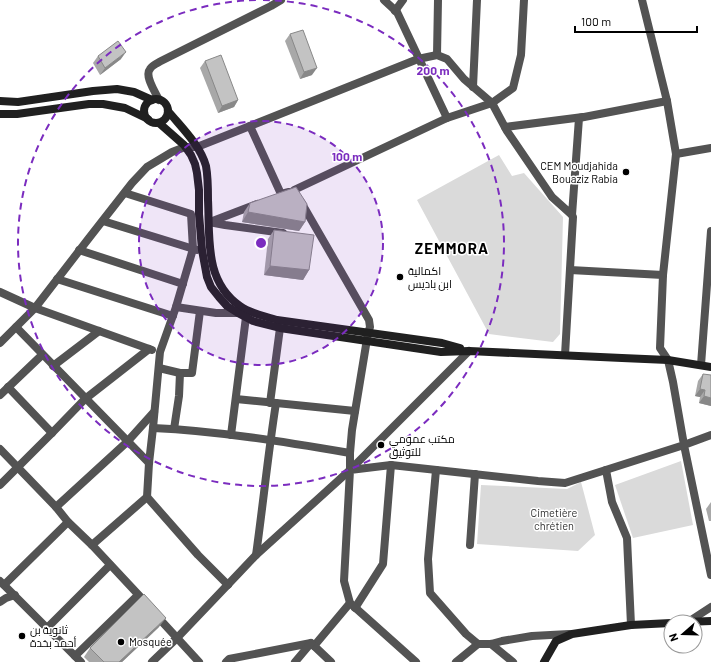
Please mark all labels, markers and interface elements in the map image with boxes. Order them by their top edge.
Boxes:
scale bar [575,8,697,34]
text: 100 m [581,14,611,28]
text: 200 m [417,63,449,77]
text: 100 m [332,149,362,163]
place label: CEM Moudjahida Bouaziz Rabia [540,159,618,185]
marker: CEM Moudjahida Bouaziz Rabia [621,167,631,177]
centre of rings [254,236,268,250]
district label: ZEMMORA [415,239,489,257]
place label: اكمالية ابن باديس [408,264,452,291]
marker: اكمالية ابن باديس [395,272,405,282]
place label: مكتب عمومي للتوثيق [389,432,455,459]
marker: مكتب عمومي للتوثيق [376,440,386,450]
park label: Cimetière chrétien [531,506,578,532]
north arrow [663,614,703,654]
place label: ثانوية بن أحمد بخدة [30,623,76,649]
marker: ثانوية بن أحمد بخدة [17,631,27,641]
text: N [666,632,680,643]
place label: Mosquée [129,635,172,648]
marker: Mosquée [116,637,126,647]

